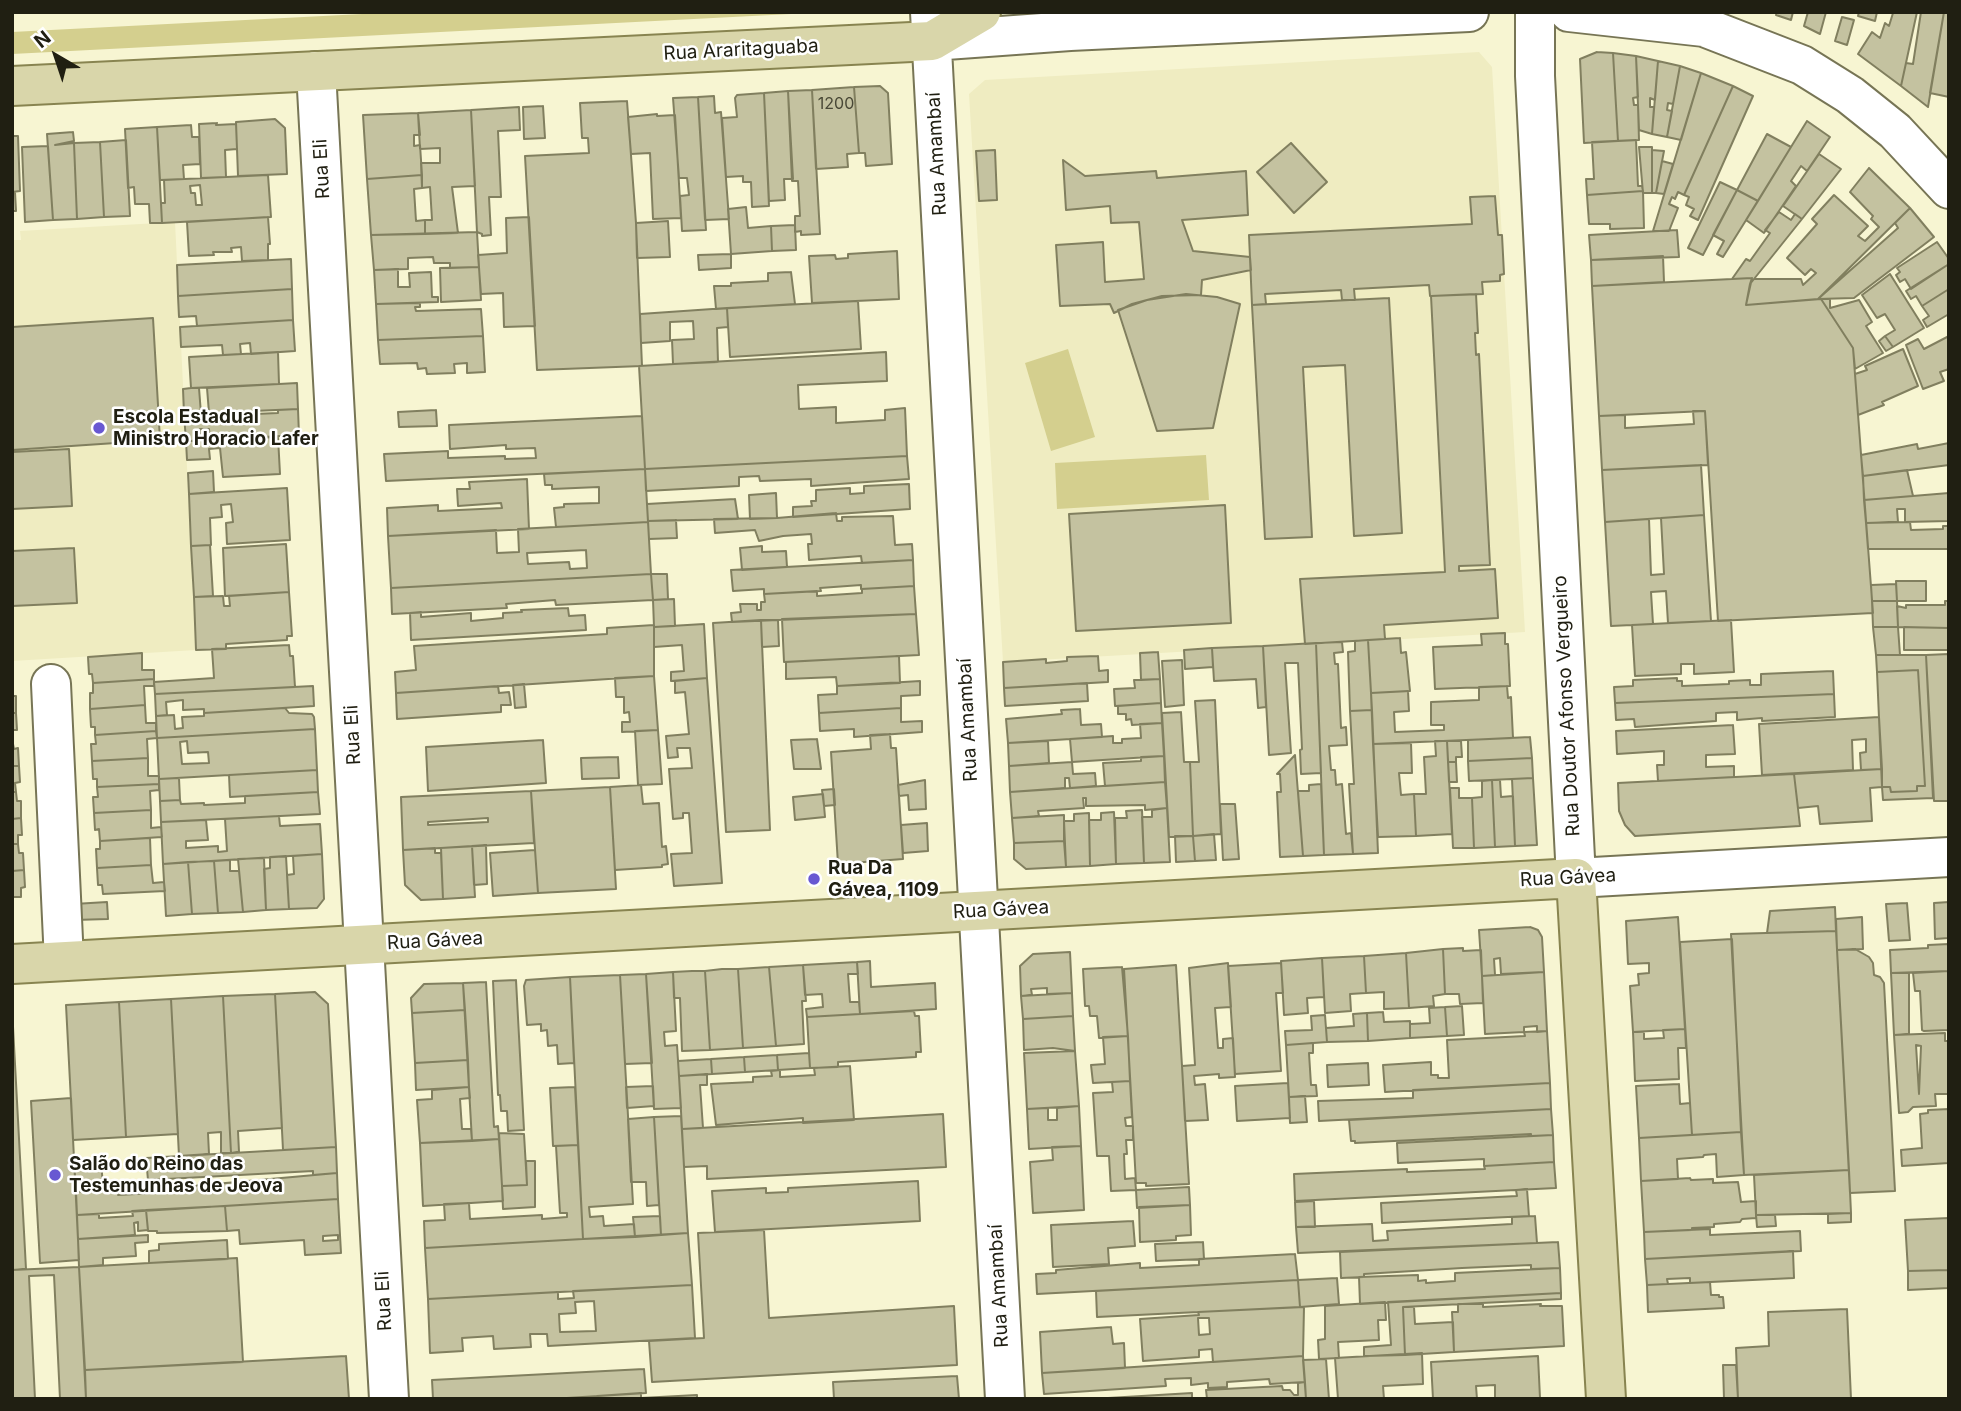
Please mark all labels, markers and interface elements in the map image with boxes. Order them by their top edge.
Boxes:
north arrow [21,21,91,91]
text: N [30,26,55,53]
street label: Rua Araritaguaba [663,35,819,65]
street label: Rua Amambaí [922,92,952,216]
house number: 1200 [818,94,854,114]
street label: Rua Eli [309,138,335,200]
place label: Escola Estadual Ministro Horacio Lafer [113,406,319,450]
marker: Escola Estadual Ministro Horacio Lafer [91,420,107,436]
street label: Rua Doutor Afonso Vergueiro [1549,575,1585,837]
street label: Rua Amambaí [953,658,983,782]
street label: Rua Eli [340,704,366,766]
place label: Rua Da Gávea, 1109 [828,857,939,901]
street label: Rua Gávea [1519,864,1617,892]
marker: Rua Da Gávea, 1109 [806,871,822,887]
street label: Rua Gávea [952,896,1050,924]
street label: Rua Gávea [386,927,484,955]
place label: Salão do Reino das Testemunhas de Jeova [69,1153,283,1197]
marker: Salão do Reino das Testemunhas de Jeova [47,1167,63,1183]
street label: Rua Amambaí [984,1224,1014,1348]
street label: Rua Eli [371,1270,397,1332]

